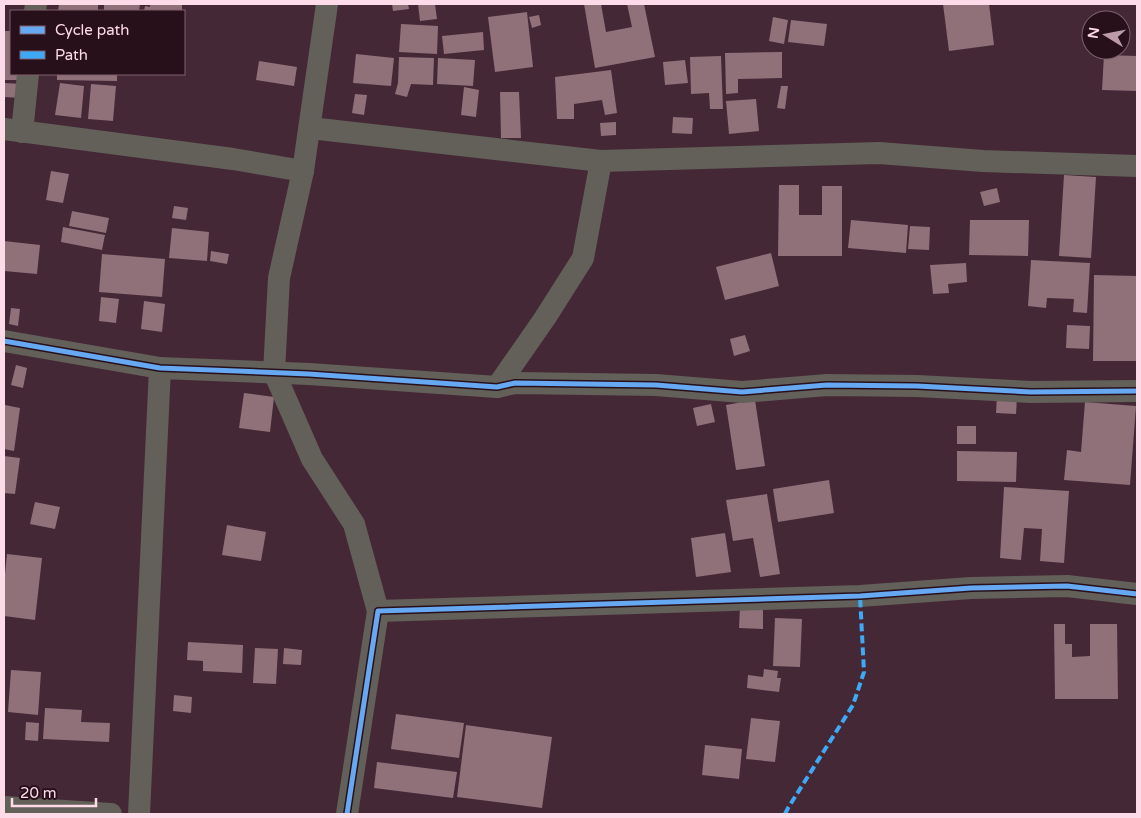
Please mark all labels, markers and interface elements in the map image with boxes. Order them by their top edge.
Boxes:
legend [10,10,185,75]
north arrow [1081,10,1131,60]
text: Cycle path [55,21,129,39]
text: N [1084,26,1103,40]
text: Path [55,46,88,64]
scale bar [12,776,96,808]
text: 20 m [20,784,57,802]

